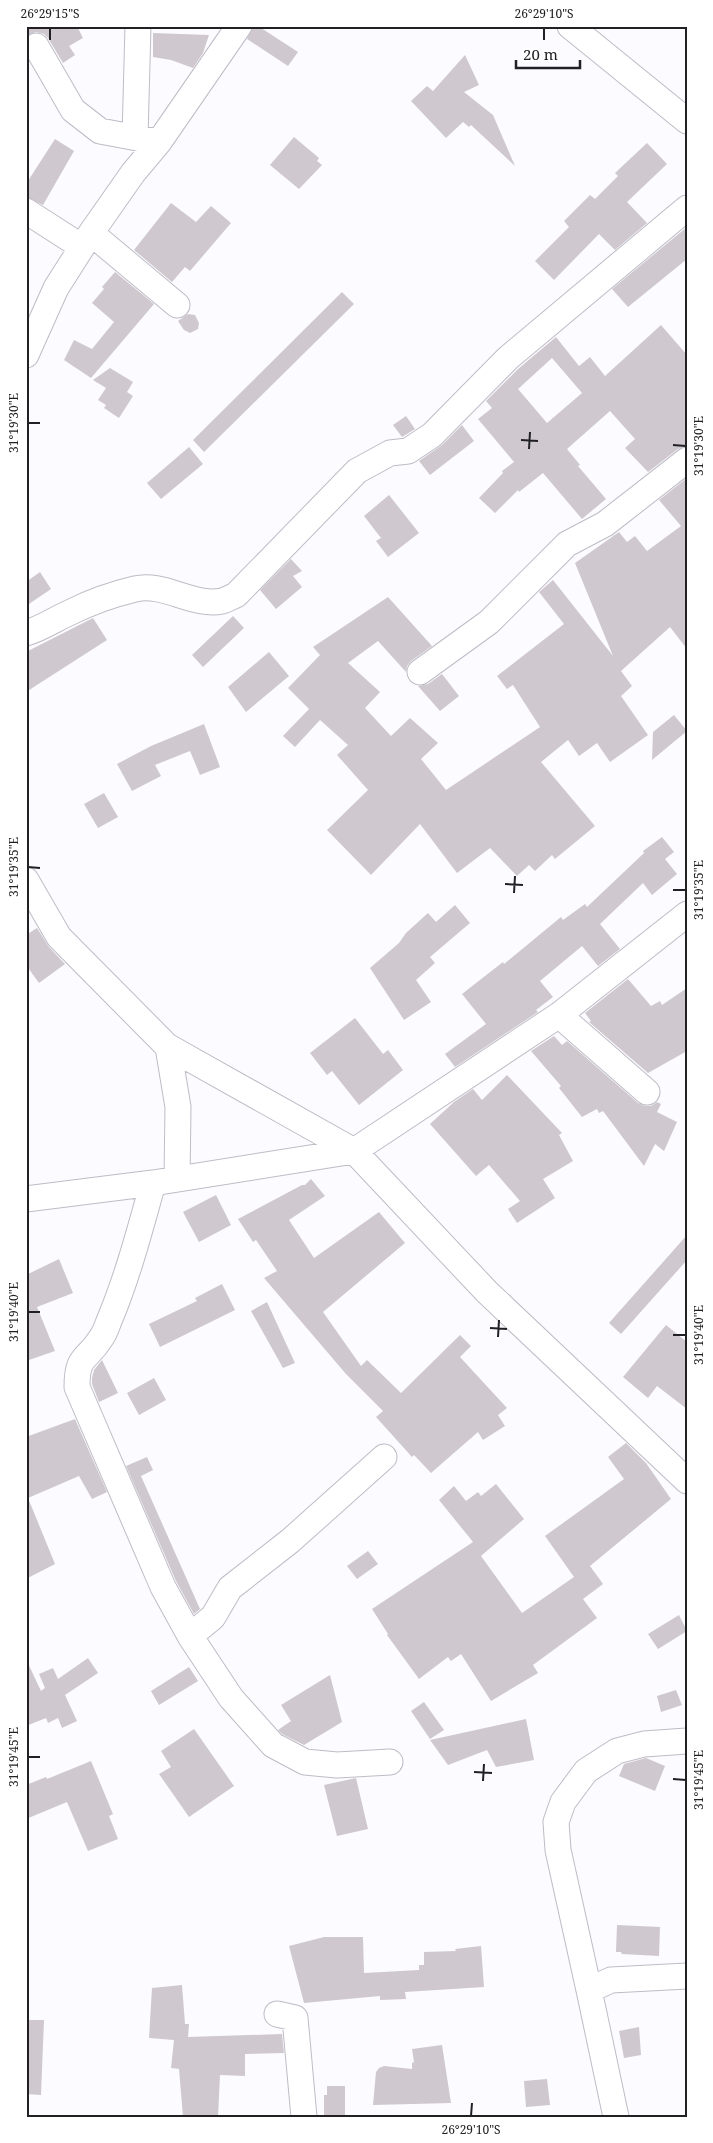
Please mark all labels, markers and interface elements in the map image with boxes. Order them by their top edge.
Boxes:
text: 26°29'15"S [20,5,80,22]
text: 26°29'10"S [514,5,574,22]
scale bar [516,38,579,70]
text: 20 m [523,44,558,64]
text: 31°19'30"E [5,393,22,453]
text: 31°19'30"E [690,416,707,476]
text: 31°19'35"E [5,837,22,897]
text: 31°19'35"E [690,860,707,920]
text: 31°19'40"E [5,1282,22,1342]
text: 31°19'40"E [690,1305,707,1365]
text: 31°19'45"E [5,1727,22,1787]
text: 31°19'45"E [690,1750,707,1810]
text: 26°29'10"S [441,2121,501,2138]

